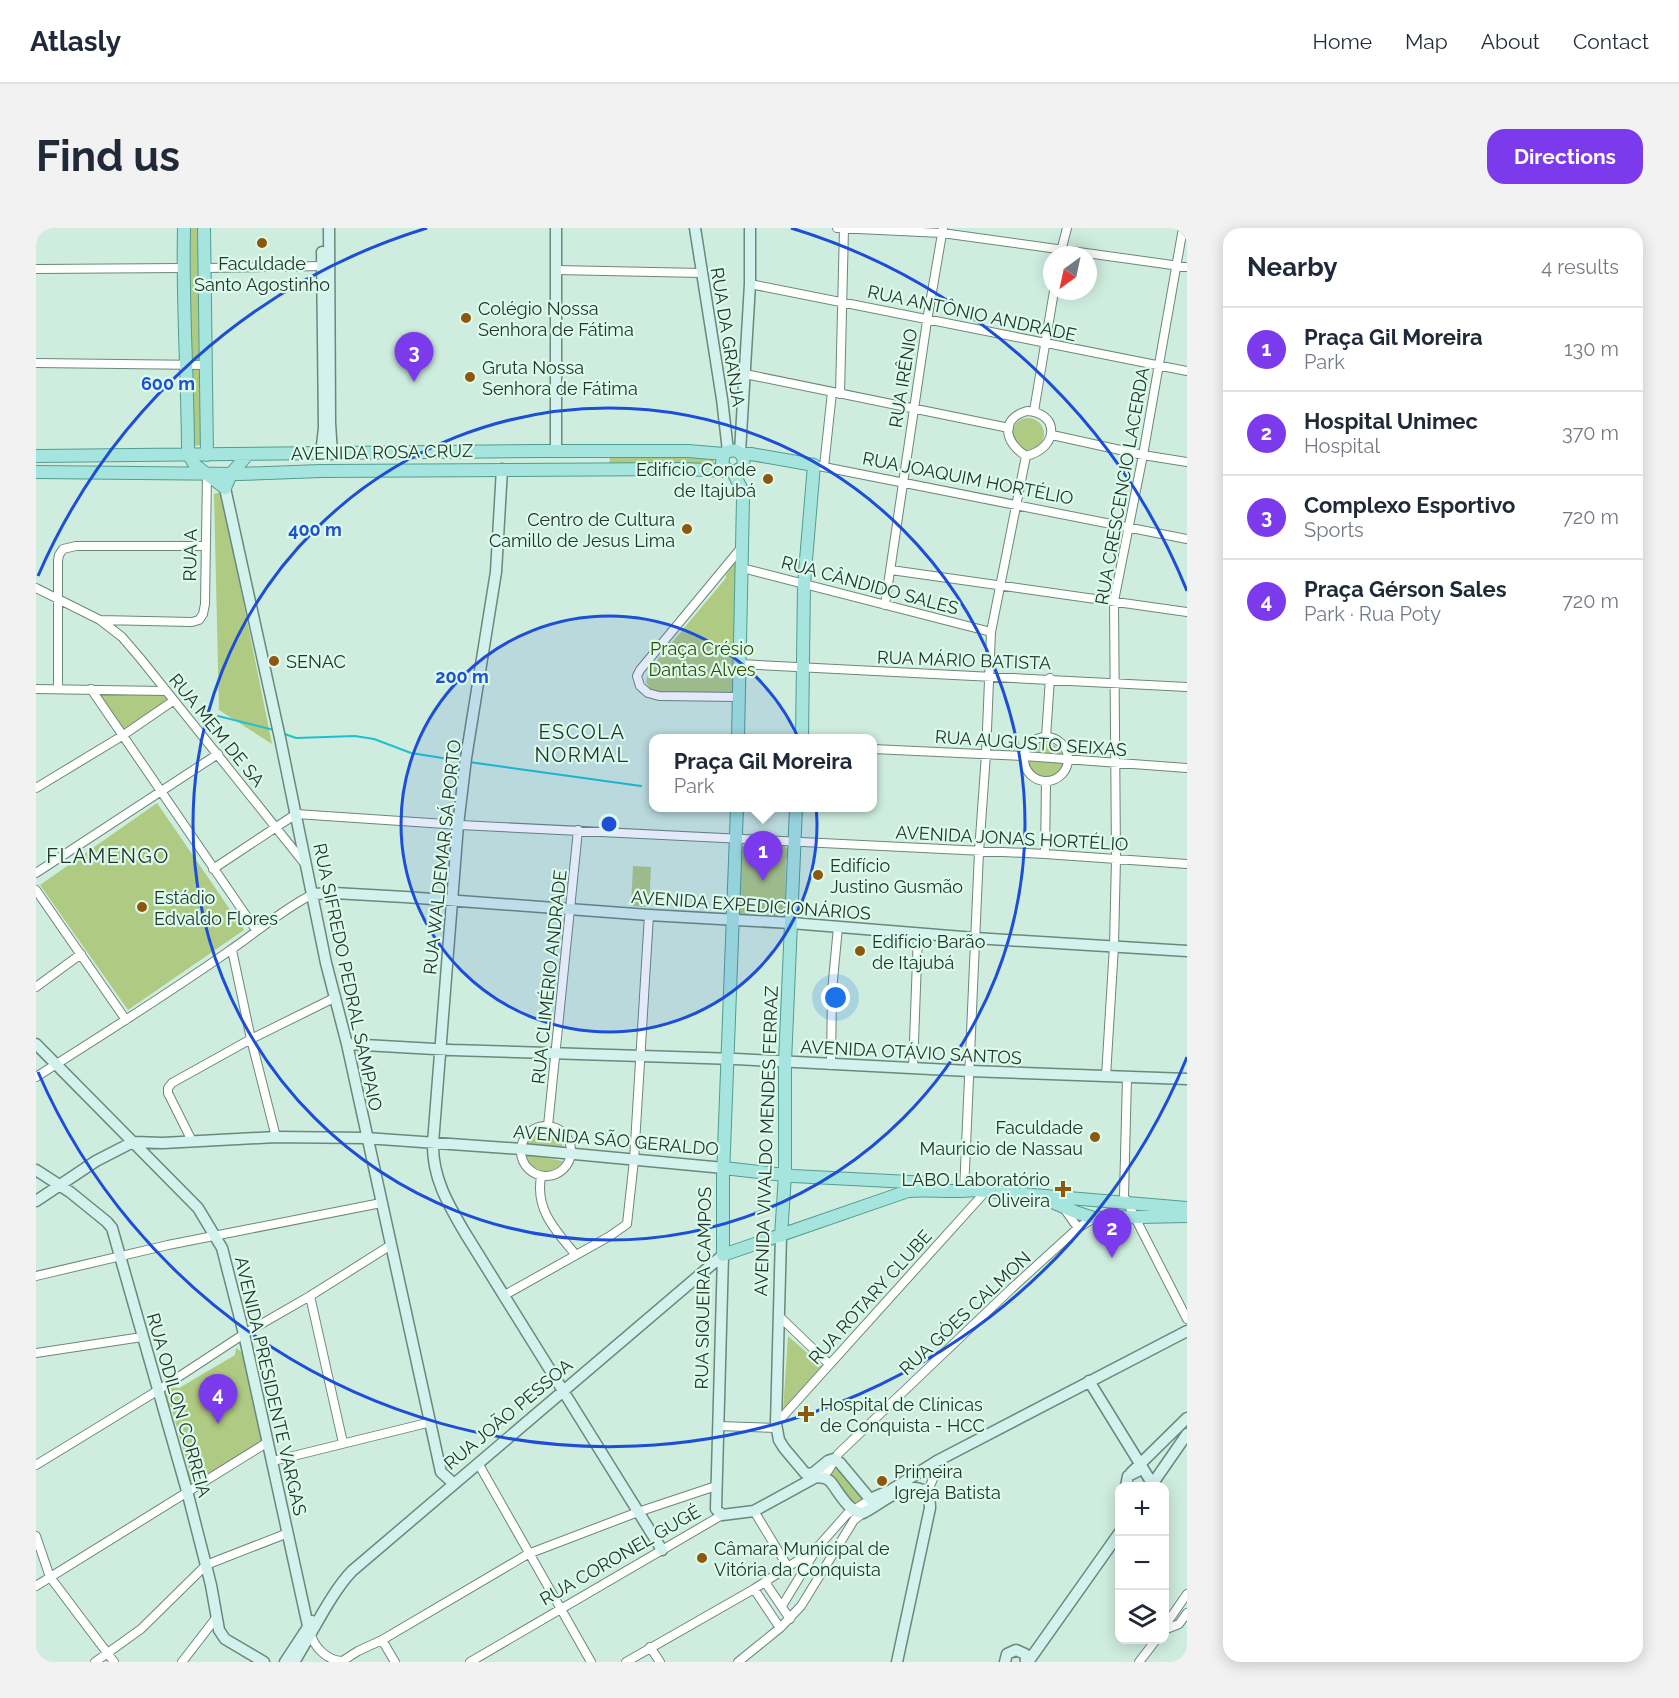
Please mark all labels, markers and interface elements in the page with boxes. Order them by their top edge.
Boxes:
text: Atlasly [30,25,121,58]
text: Home [1313,29,1372,54]
text: Map [1405,29,1448,54]
text: About [1481,29,1540,54]
text: Contact [1573,29,1649,54]
button: Directions [1487,129,1643,184]
text: Find us [36,132,180,181]
marker: Faculdade Santo Agostinho [255,236,269,250]
north arrow [1043,246,1097,300]
text: Nearby [1247,252,1337,282]
place label: Faculdade Santo Agostinho [194,253,330,295]
text: 4 results [1541,255,1619,279]
street label: RUA DA GRANJA [707,266,749,408]
street label: RUA ANTÔNIO ANDRADE [866,280,1079,345]
place label: Colégio Nossa Senhora de Fátima [478,298,634,340]
marker: Colégio Nossa Senhora de Fátima [459,311,473,325]
text: Praça Gil Moreira [1304,324,1483,350]
street label: RUA IRÊNIO [884,327,921,429]
pin: 3 [394,332,434,382]
text: 1 [1262,337,1271,361]
text: 130 m [1564,337,1619,361]
text: Park [1304,350,1345,374]
place label: Gruta Nossa Senhora de Fátima [482,357,638,399]
street label: RUA CRESCENCIO LACERDA [1091,366,1153,606]
marker: Gruta Nossa Senhora de Fátima [463,370,477,384]
text: 600 m [141,373,195,394]
text: Hospital Unimec [1304,408,1478,434]
text: 2 [1261,421,1272,445]
text: 370 m [1562,421,1619,445]
text: Hospital [1304,434,1380,458]
street label: AVENIDA ROSA CRUZ [291,440,473,464]
street label: RUA JOAQUIM HORTÉLIO [861,446,1076,509]
place label: Edifício Conde de Itajubá [636,459,756,501]
marker: Edifício Conde de Itajubá [761,472,775,486]
text: Complexo Esportivo [1304,492,1515,518]
text: 3 [1261,505,1272,529]
text: 720 m [1562,505,1619,529]
place label: Centro de Cultura Camillo de Jesus Lima [489,509,675,551]
text: Sports [1304,518,1364,542]
text: 400 m [288,519,342,540]
marker: Centro de Cultura Camillo de Jesus Lima [680,522,694,536]
street label: RUA A [179,529,201,581]
street label: RUA CÂNDIDO SALES [779,550,961,619]
text: Praça Gérson Sales [1304,576,1507,602]
text: 4 [1261,589,1272,613]
text: 720 m [1562,589,1619,613]
text: Park · Rua Poty [1304,602,1441,626]
park label: Praça Crésio Dantas Alves [649,638,756,680]
street label: RUA MÁRIO BATISTA [877,645,1051,674]
place label: SENAC [286,651,346,672]
marker: SENAC [267,654,281,668]
text: 200 m [435,666,489,687]
street label: RUA MEM DE SA [165,669,269,791]
district label: ESCOLA NORMAL [534,720,630,767]
street label: RUA AUGUSTO SEIXAS [934,726,1128,760]
popup [649,734,877,812]
street label: RUA WALDEMAR SÁ PORTO [418,738,465,976]
text: Praça Gil Moreira [674,748,852,774]
text: Park [674,774,714,798]
centre of rings [599,814,619,834]
street label: AVENIDA JONAS HORTÉLIO [895,820,1129,855]
pin: 1 [744,832,782,881]
street label: RUA SIFREDO PEDRAL SAMPAIO [309,841,387,1113]
district label: FLAMENGO [46,844,170,868]
place label: Edifício Justino Gusmão [830,855,963,897]
marker: Edifício Justino Gusmão [811,868,825,882]
street label: RUA CLIMÉRIO ANDRADE [526,869,571,1085]
street label: AVENIDA EXPEDICIONÁRIOS [630,885,872,924]
place label: Estádio Edvaldo Flores [154,887,278,929]
marker: Estádio Edvaldo Flores [135,900,149,914]
place label: Edifício Barão de Itajubá [872,931,986,973]
marker: Edifício Barão de Itajubá [853,944,867,958]
your location [821,983,850,1012]
street label: AVENIDA VIVALDO MENDES FERRAZ [750,985,782,1297]
street label: AVENIDA OTÁVIO SANTOS [800,1035,1022,1068]
place label: Faculdade Mauricio de Nassau [920,1117,1083,1159]
street label: AVENIDA SÃO GERALDO [512,1121,720,1159]
marker: Faculdade Mauricio de Nassau [1088,1130,1102,1144]
place label: LABO Laboratório Oliveira [902,1169,1050,1211]
marker: LABO Laboratório Oliveira [1054,1180,1072,1198]
street label: RUA SIQUEIRA CAMPOS [691,1186,715,1389]
pin: 2 [1092,1208,1132,1258]
street label: RUA ROTARY CLUBE [804,1225,936,1368]
street label: RUA GÓES CALMON [894,1246,1035,1379]
street label: AVENIDA PRESIDENTE VARGAS [231,1255,311,1518]
street label: RUA ODILON CORREIA [143,1310,215,1500]
street label: RUA JOÃO PESSOA [440,1354,576,1474]
pin: 4 [198,1374,237,1424]
place label: Hospital de Clínicas de Conquista - HCC [820,1394,985,1436]
marker: Hospital de Clínicas de Conquista - HCC [797,1405,815,1423]
place label: Primeira Igreja Batista [894,1461,1001,1503]
marker: Primeira Igreja Batista [875,1474,889,1488]
map controls [1115,1482,1169,1644]
button: + [1115,1482,1169,1536]
street label: RUA CORONEL GUGÉ [536,1500,704,1610]
button: − [1115,1536,1169,1590]
place label: Câmara Municipal de Vitória da Conquista [714,1538,890,1580]
marker: Câmara Municipal de Vitória da Conquista [695,1551,709,1565]
button: layers [1115,1590,1169,1644]

